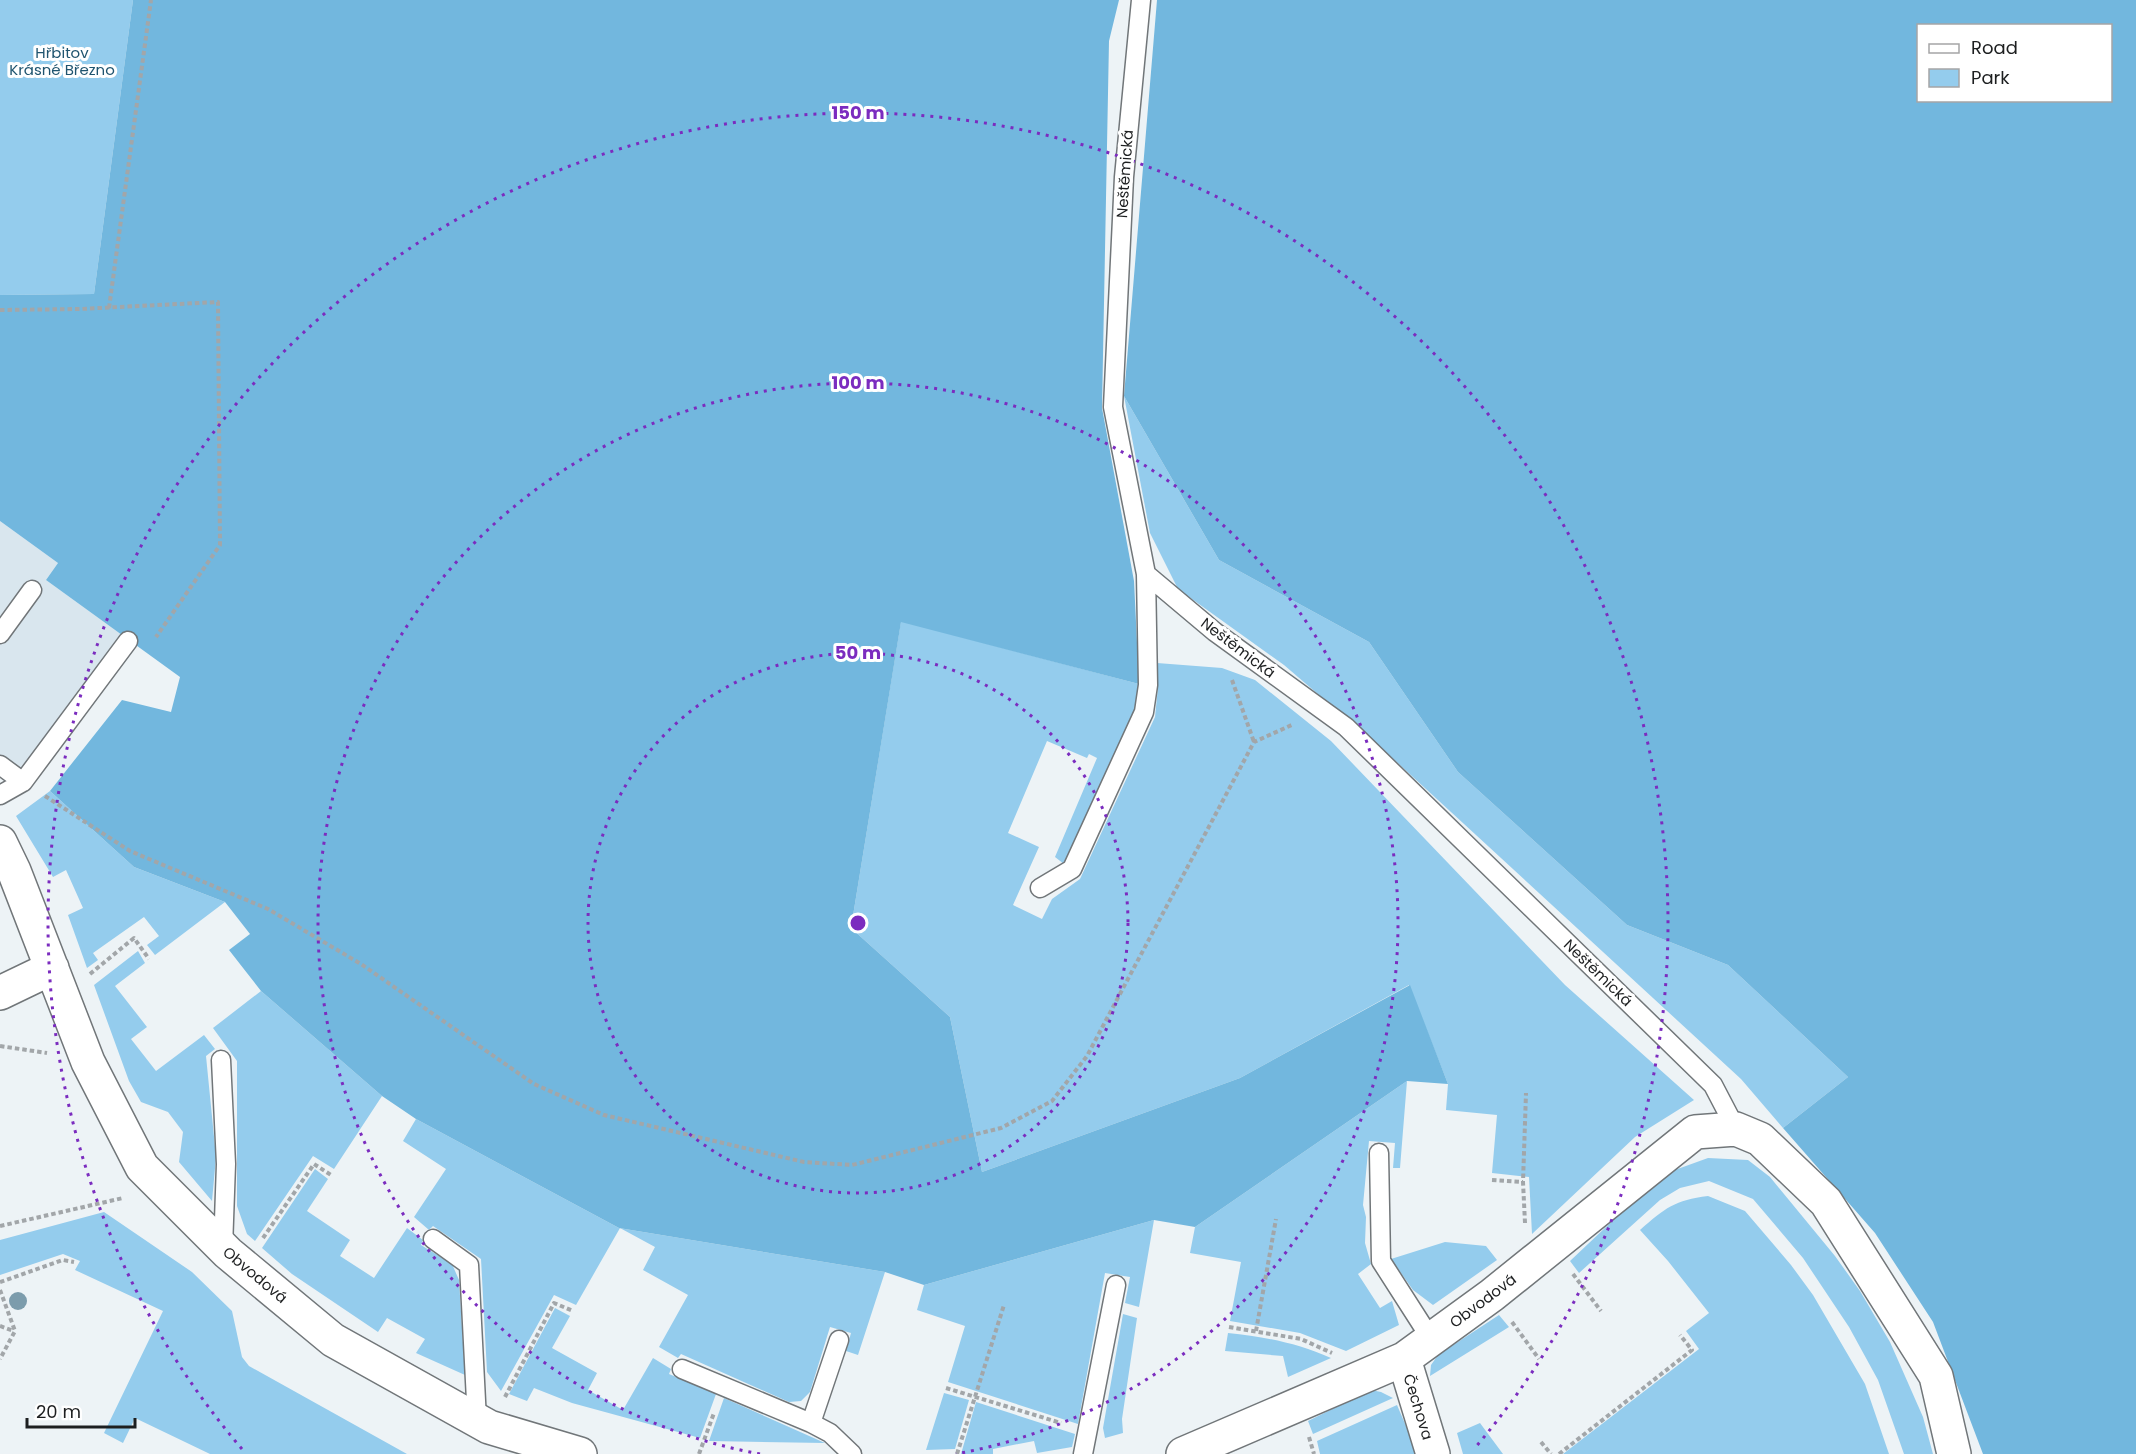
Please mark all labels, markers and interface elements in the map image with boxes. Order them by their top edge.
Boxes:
legend [1917,24,2112,102]
text: Road [1971,35,2018,60]
park label: Hřbitov Krásné Březno [9,42,115,80]
text: Park [1971,65,2010,90]
text: 150 m [831,100,885,125]
street label: Neštěmická [1111,129,1138,219]
text: 100 m [831,370,885,395]
street label: Neštěmická [1197,613,1280,683]
text: 50 m [835,640,881,665]
centre of rings [848,913,868,933]
street label: Neštěmická [1559,934,1637,1011]
street label: Obvodová [219,1241,292,1308]
street label: Obvodová [1445,1269,1520,1333]
street label: Čechova [1399,1371,1438,1442]
scale bar [27,1391,135,1429]
text: 20 m [36,1399,81,1424]

